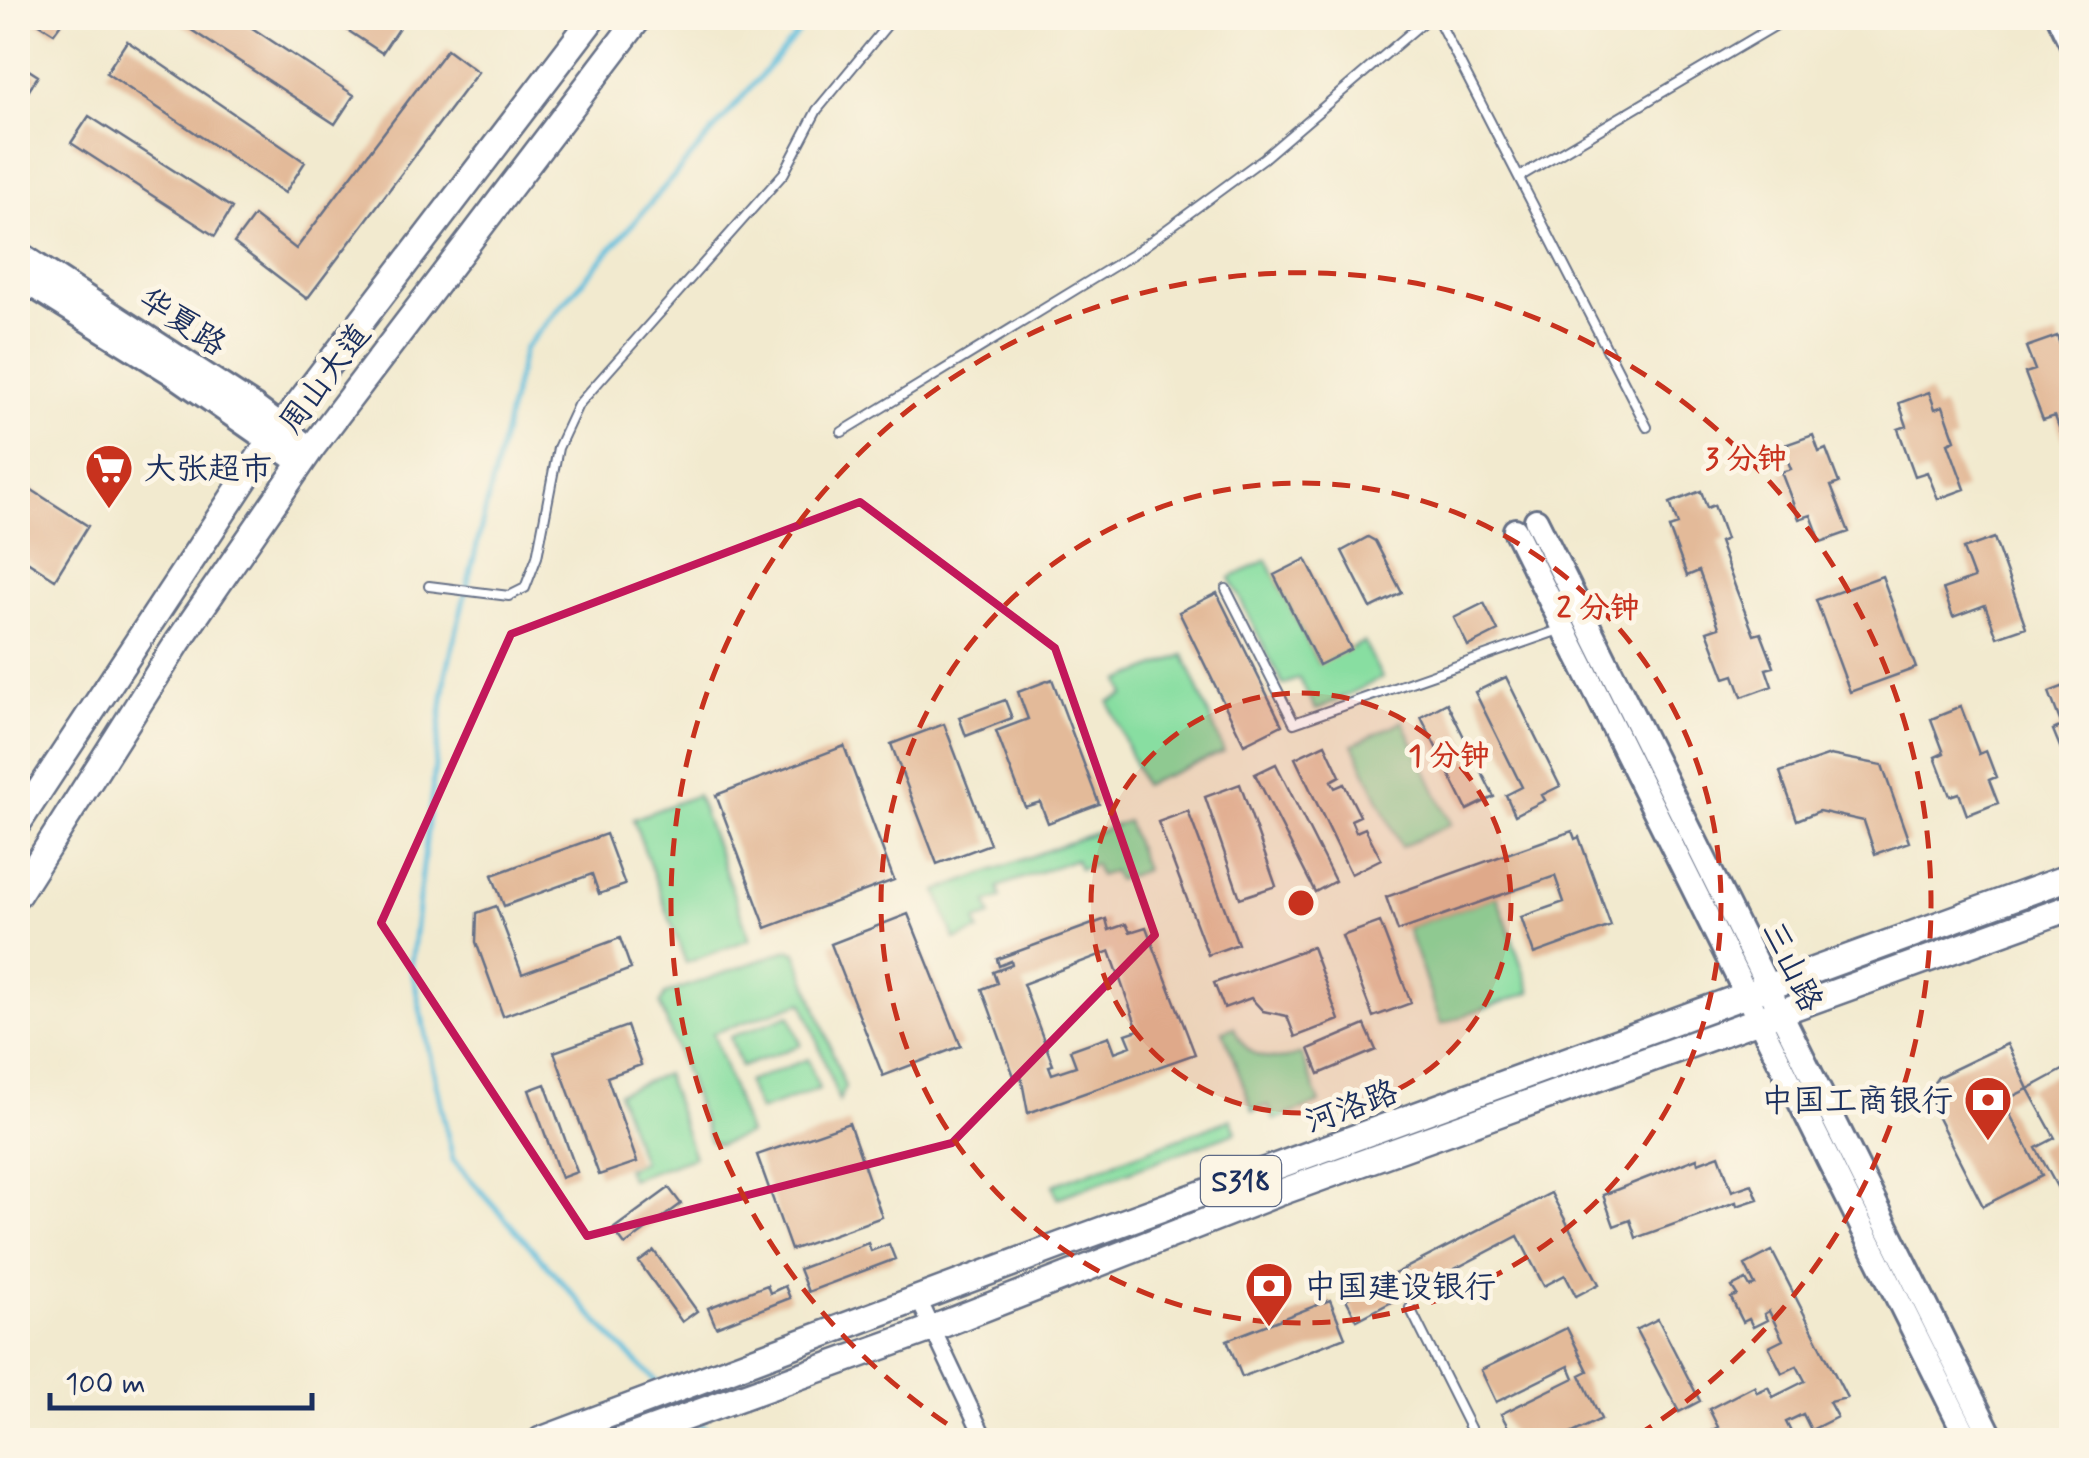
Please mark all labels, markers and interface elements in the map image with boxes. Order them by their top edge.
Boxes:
street label: 华夏路 [130,279,234,366]
street label: 周山大道 [270,315,381,443]
text: 3 分钟 [1705,440,1787,479]
supermarket icon: 大张超市 [83,442,135,510]
place label: 大张超市 [144,449,272,491]
text: 2 分钟 [1557,589,1639,628]
text: 1 分钟 [1408,737,1490,776]
centre of rings [1283,885,1319,921]
street label: 三山路 [1751,915,1831,1019]
street label: 河洛路 [1299,1072,1404,1144]
bank icon: 中国工商银行 [1962,1074,2014,1142]
place label: 中国工商银行 [1761,1081,1953,1123]
road number: S318 [1201,1156,1281,1206]
bank icon: 中国建设银行 [1243,1260,1295,1328]
place label: 中国建设银行 [1304,1267,1496,1309]
scale bar [50,1348,312,1410]
text: 100 m [65,1365,146,1404]

